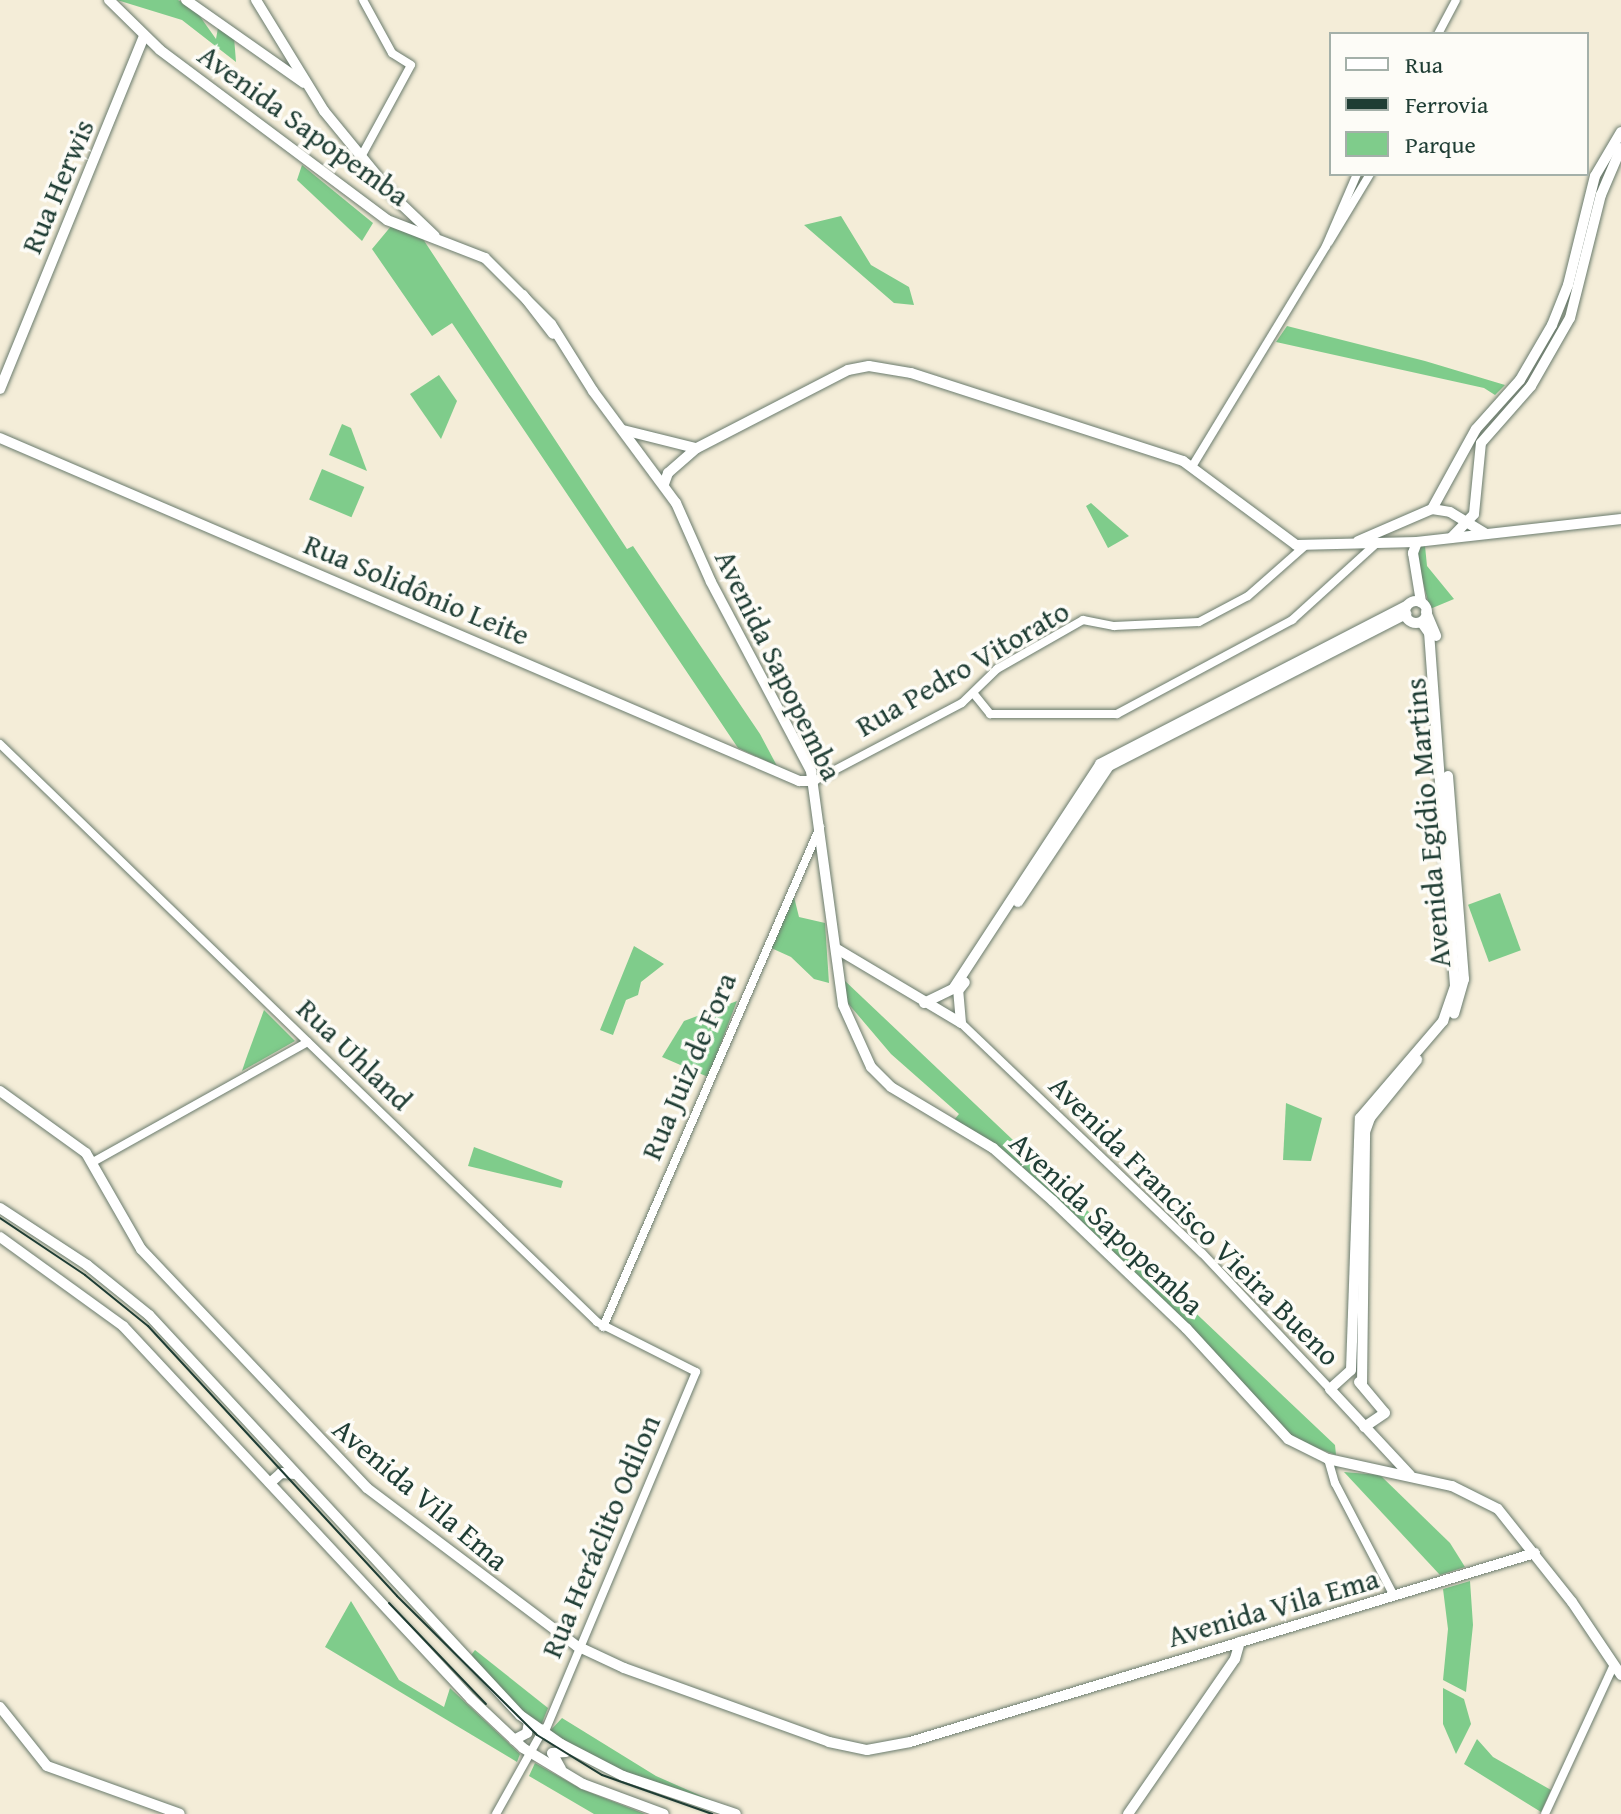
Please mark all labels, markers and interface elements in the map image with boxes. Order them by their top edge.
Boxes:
legend [1329,32,1589,176]
street label: Avenida Sapopemba [192,36,416,214]
text: Rua [1405,47,1443,82]
text: Ferrovia [1405,87,1488,122]
street label: Rua Herwis [13,113,101,259]
text: Parque [1405,127,1476,162]
street label: Rua Solidônio Leite [299,525,535,653]
street label: Avenida Sapopemba [708,544,850,786]
street label: Rua Pedro Vitorato [849,592,1075,744]
street label: Avenida Egídio Martins [1396,677,1458,969]
street label: Rua Juiz de Fora [632,967,744,1165]
street label: Rua Uhland [290,990,420,1118]
street label: Avenida Francisco Vieira Bueno [1042,1067,1348,1373]
street label: Avenida Sapopemba [1003,1124,1211,1322]
street label: Rua Heráclito Odilon [533,1409,667,1663]
street label: Avenida Vila Ema [326,1410,516,1578]
street label: Avenida Vila Ema [1163,1560,1383,1654]

